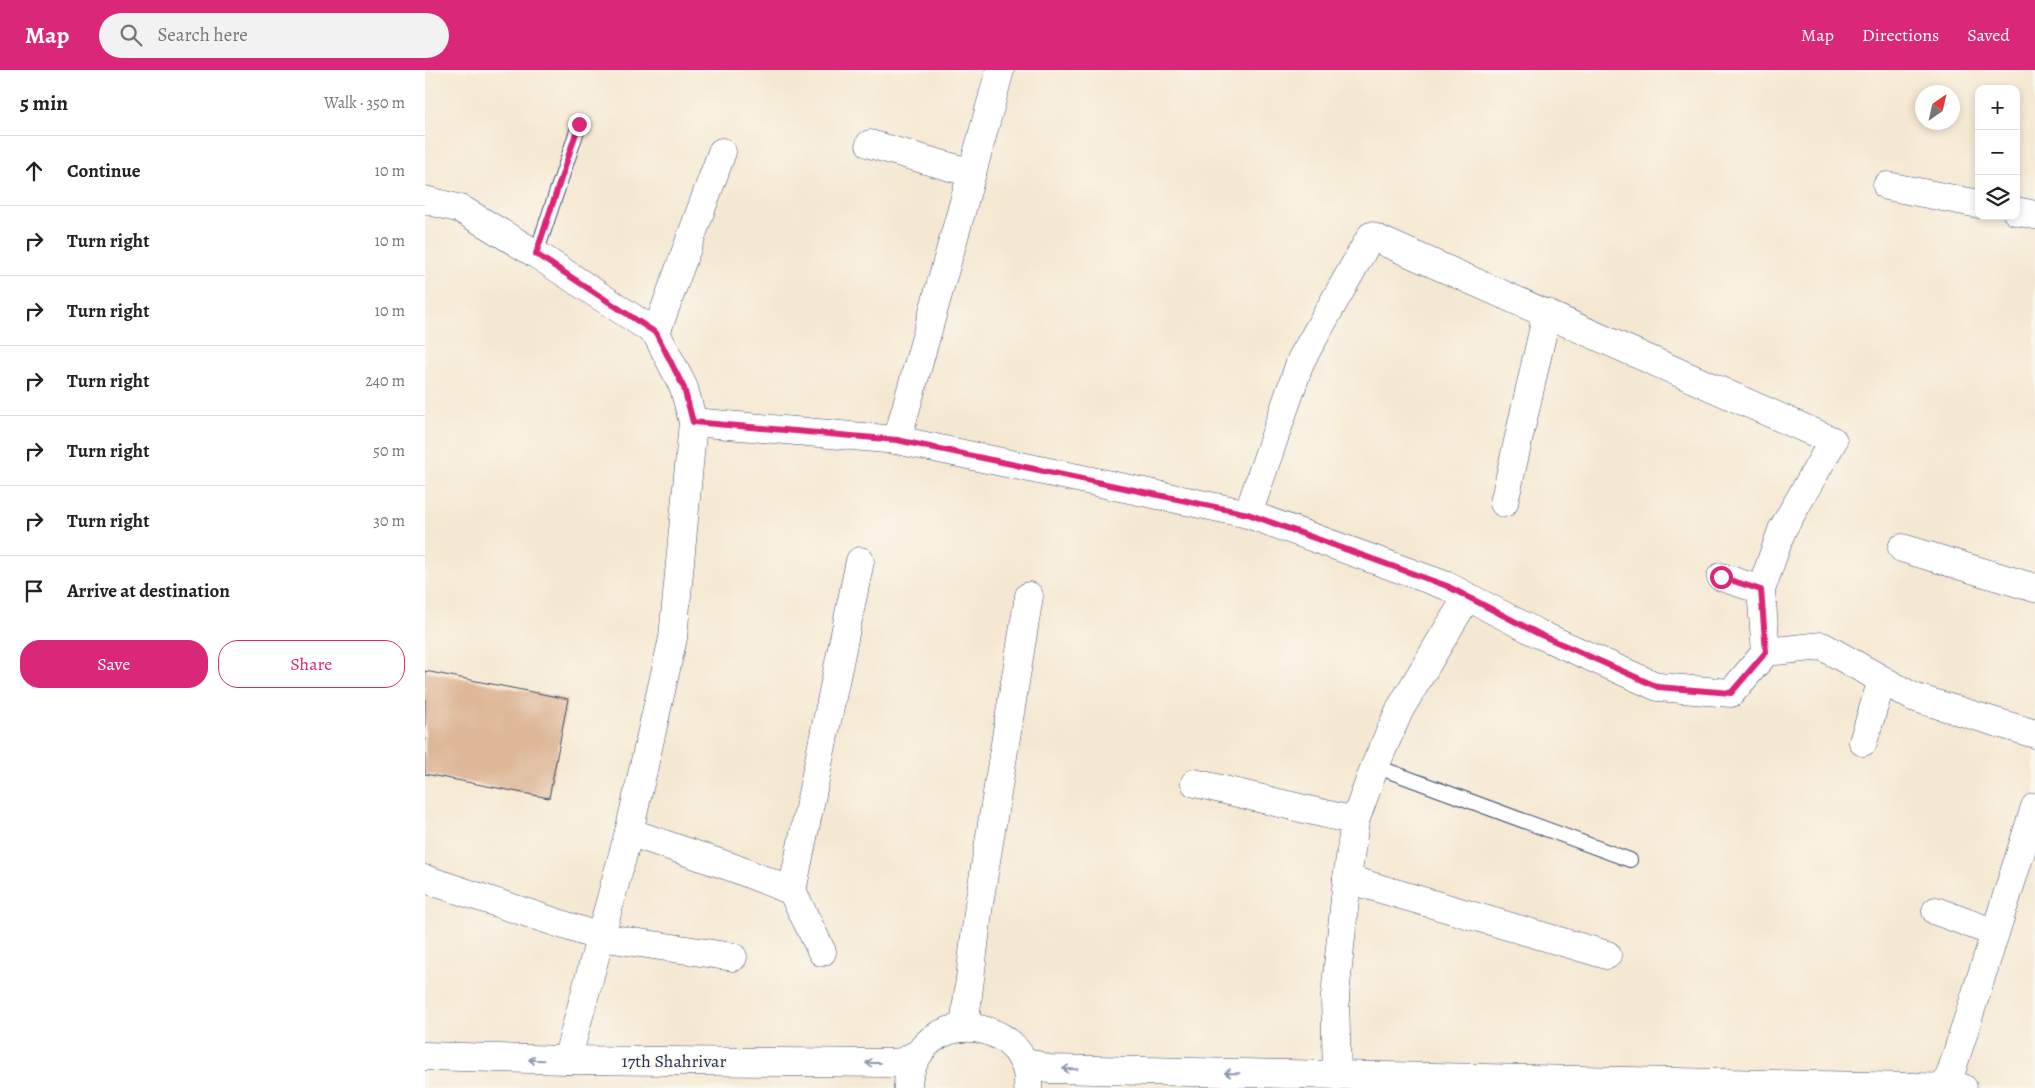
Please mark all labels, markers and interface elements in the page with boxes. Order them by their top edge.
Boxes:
search box [99,13,449,58]
text: Map [25,19,69,51]
icon: search [117,21,145,49]
text: Search here [157,22,248,48]
text: Map [1801,23,1834,47]
text: Directions [1862,23,1939,47]
text: Saved [1967,23,2010,47]
north arrow [1915,85,1960,130]
map controls [1975,85,2020,220]
button: + [1975,85,2020,130]
text: 5 min [20,89,68,117]
text: Walk · 350 m [324,92,405,114]
route end [568,113,591,136]
button: − [1975,130,2020,175]
icon: ahead [20,157,48,185]
text: Continue [67,158,141,184]
text: 10 m [375,160,405,182]
button: layers [1975,175,2020,220]
icon: right [20,227,48,255]
text: Turn right [67,228,149,254]
text: 10 m [375,230,405,252]
icon: right [20,297,48,325]
text: Turn right [67,298,149,324]
text: 10 m [375,300,405,322]
icon: right [20,367,48,395]
text: Turn right [67,368,149,394]
text: 240 m [365,370,405,392]
icon: right [20,437,48,465]
text: Turn right [67,438,149,464]
text: 50 m [373,440,405,462]
icon: right [20,507,48,535]
text: Turn right [67,508,149,534]
text: 30 m [373,510,405,532]
route start [1710,566,1733,589]
icon: arrive [20,577,48,605]
text: Arrive at destination [67,578,230,604]
button: Save [20,640,208,688]
button: Share [218,640,405,688]
street label: 17th Shahrivar [622,1049,726,1073]
one-way arrow [528,1055,544,1064]
one-way arrow [866,1058,882,1068]
one-way arrow [1062,1064,1078,1074]
one-way arrow [1224,1068,1240,1078]

